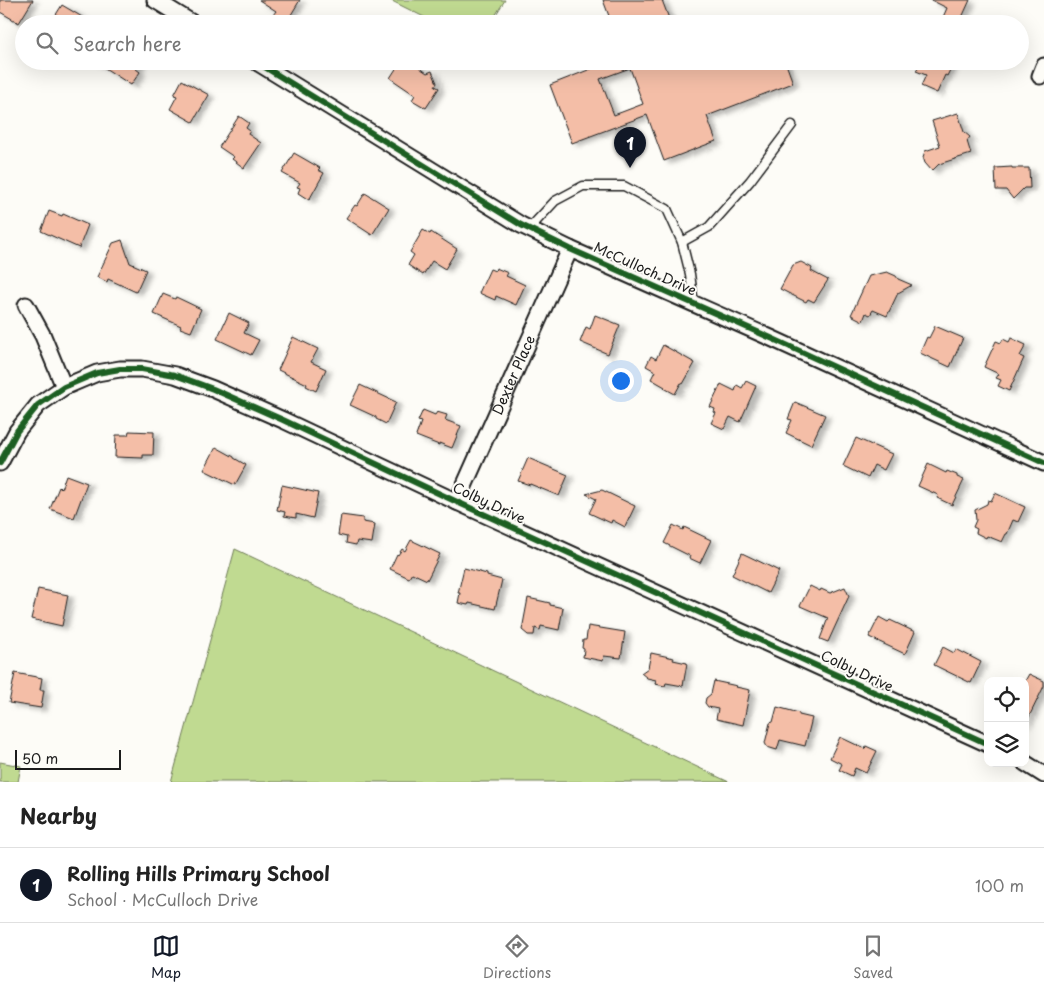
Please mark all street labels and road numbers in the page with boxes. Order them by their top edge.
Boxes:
street label: McCulloch Drive [590,236,700,301]
street label: Dexter Place [486,332,540,418]
street label: Colby Drive [449,477,529,529]
street label: Colby Drive [817,645,897,697]

